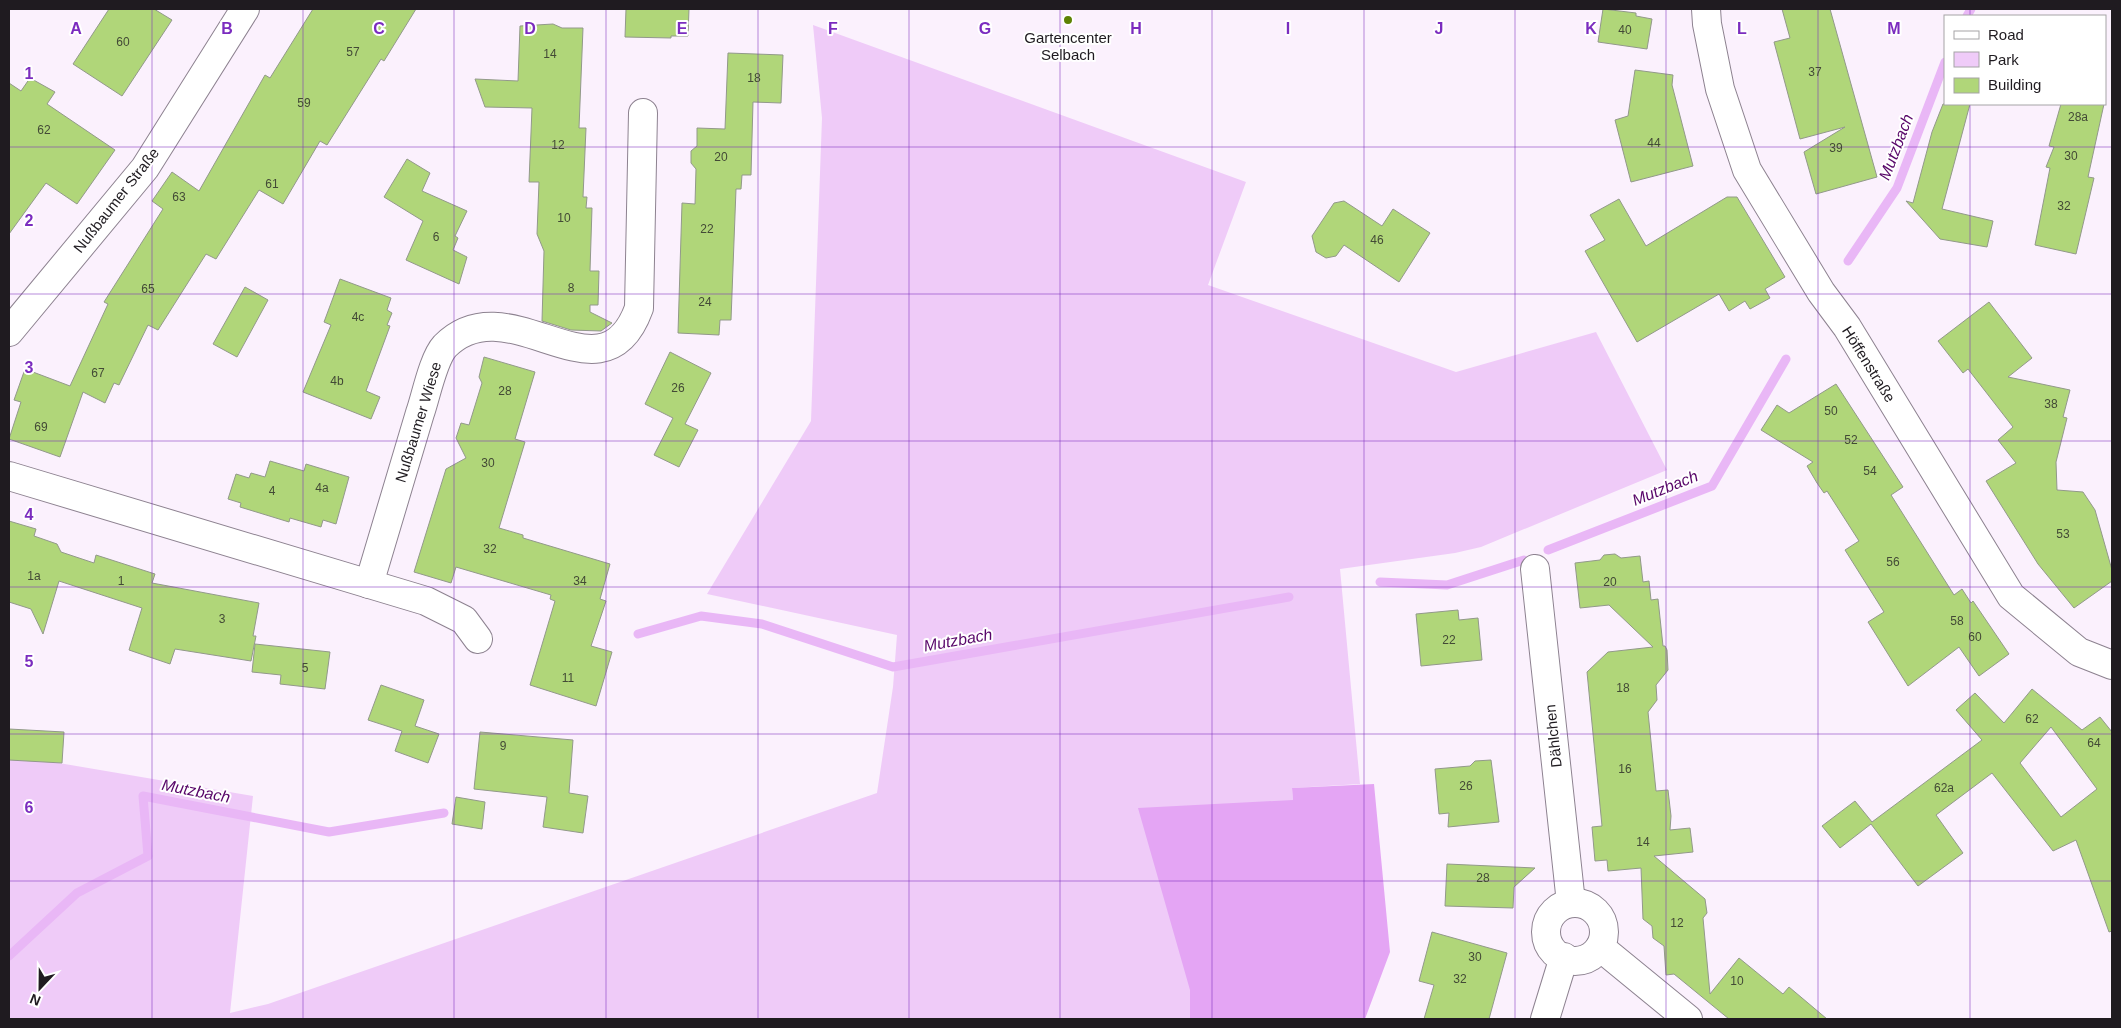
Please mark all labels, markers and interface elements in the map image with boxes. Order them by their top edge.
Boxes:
marker: Gartencenter Selbach [1062,14,1074,26]
legend [1944,15,2106,105]
text: A [70,20,82,37]
text: B [221,20,233,37]
text: C [373,20,385,37]
text: D [524,20,536,37]
text: E [677,20,688,37]
text: F [828,20,838,37]
text: G [979,20,991,37]
text: H [1130,20,1142,37]
text: I [1286,20,1290,37]
text: J [1435,20,1443,37]
text: K [1585,20,1597,37]
text: L [1737,20,1747,37]
text: M [1887,20,1901,37]
house number: 40 [1618,23,1632,37]
text: Road [1988,26,2024,43]
place label: Gartencenter Selbach [1024,29,1112,63]
house number: 60 [116,35,130,49]
house number: 57 [346,45,360,59]
house number: 14 [543,47,557,61]
text: Park [1988,51,2019,68]
text: 1 [25,65,34,82]
house number: 37 [1808,65,1822,79]
house number: 18 [747,71,761,85]
text: Building [1988,76,2041,93]
house number: 59 [297,96,311,110]
house number: 28a [2068,110,2088,124]
water label: Mutzbach [1876,111,1916,182]
house number: 62 [37,123,51,137]
house number: 44 [1647,136,1661,150]
house number: 12 [551,138,565,152]
house number: 39 [1829,141,1843,155]
street label: Nußbaumer Straße [70,144,162,256]
house number: 30 [2064,149,2078,163]
house number: 20 [714,150,728,164]
house number: 61 [265,177,279,191]
house number: 63 [172,190,186,204]
house number: 32 [2057,199,2071,213]
house number: 10 [557,211,571,225]
text: 2 [25,212,34,229]
house number: 22 [700,222,714,236]
house number: 6 [433,230,440,244]
house number: 46 [1370,233,1384,247]
house number: 8 [568,281,575,295]
house number: 65 [141,282,155,296]
house number: 24 [698,295,712,309]
house number: 4c [352,310,364,324]
street label: Höffenstraße [1839,323,1899,405]
text: 3 [25,359,34,376]
street label: Nußbaumer Wiese [392,360,444,484]
house number: 67 [91,366,105,380]
house number: 4b [330,374,344,388]
house number: 26 [671,381,685,395]
house number: 28 [498,384,512,398]
house number: 38 [2044,397,2058,411]
house number: 50 [1824,404,1838,418]
house number: 69 [34,420,48,434]
house number: 52 [1844,433,1858,447]
house number: 30 [481,456,495,470]
house number: 54 [1863,464,1877,478]
water label: Mutzbach [1630,467,1700,509]
house number: 4a [315,481,329,495]
house number: 4 [269,484,276,498]
text: 4 [25,506,34,523]
house number: 53 [2056,527,2070,541]
house number: 32 [483,542,497,556]
house number: 56 [1886,555,1900,569]
house number: 1a [27,569,41,583]
house number: 1 [118,574,125,588]
house number: 34 [573,574,587,588]
house number: 20 [1603,575,1617,589]
house number: 3 [219,612,226,626]
house number: 58 [1950,614,1964,628]
water label: Mutzbach [922,626,994,654]
house number: 60 [1968,630,1982,644]
house number: 22 [1442,633,1456,647]
text: 5 [25,653,34,670]
house number: 5 [302,661,309,675]
house number: 11 [562,671,575,685]
house number: 18 [1616,681,1630,695]
street label: Dählchen [1541,704,1565,768]
house number: 62 [2025,712,2039,726]
house number: 64 [2087,736,2101,750]
house number: 9 [500,739,507,753]
house number: 16 [1618,762,1632,776]
water label: Mutzbach [160,776,232,806]
house number: 26 [1459,779,1473,793]
house number: 62a [1934,781,1954,795]
text: 6 [25,799,34,816]
house number: 14 [1636,835,1650,849]
house number: 28 [1476,871,1490,885]
house number: 12 [1670,916,1684,930]
house number: 30 [1468,950,1482,964]
north arrow [15,963,65,1013]
house number: 32 [1453,972,1467,986]
house number: 10 [1730,974,1744,988]
text: N [27,991,43,1009]

